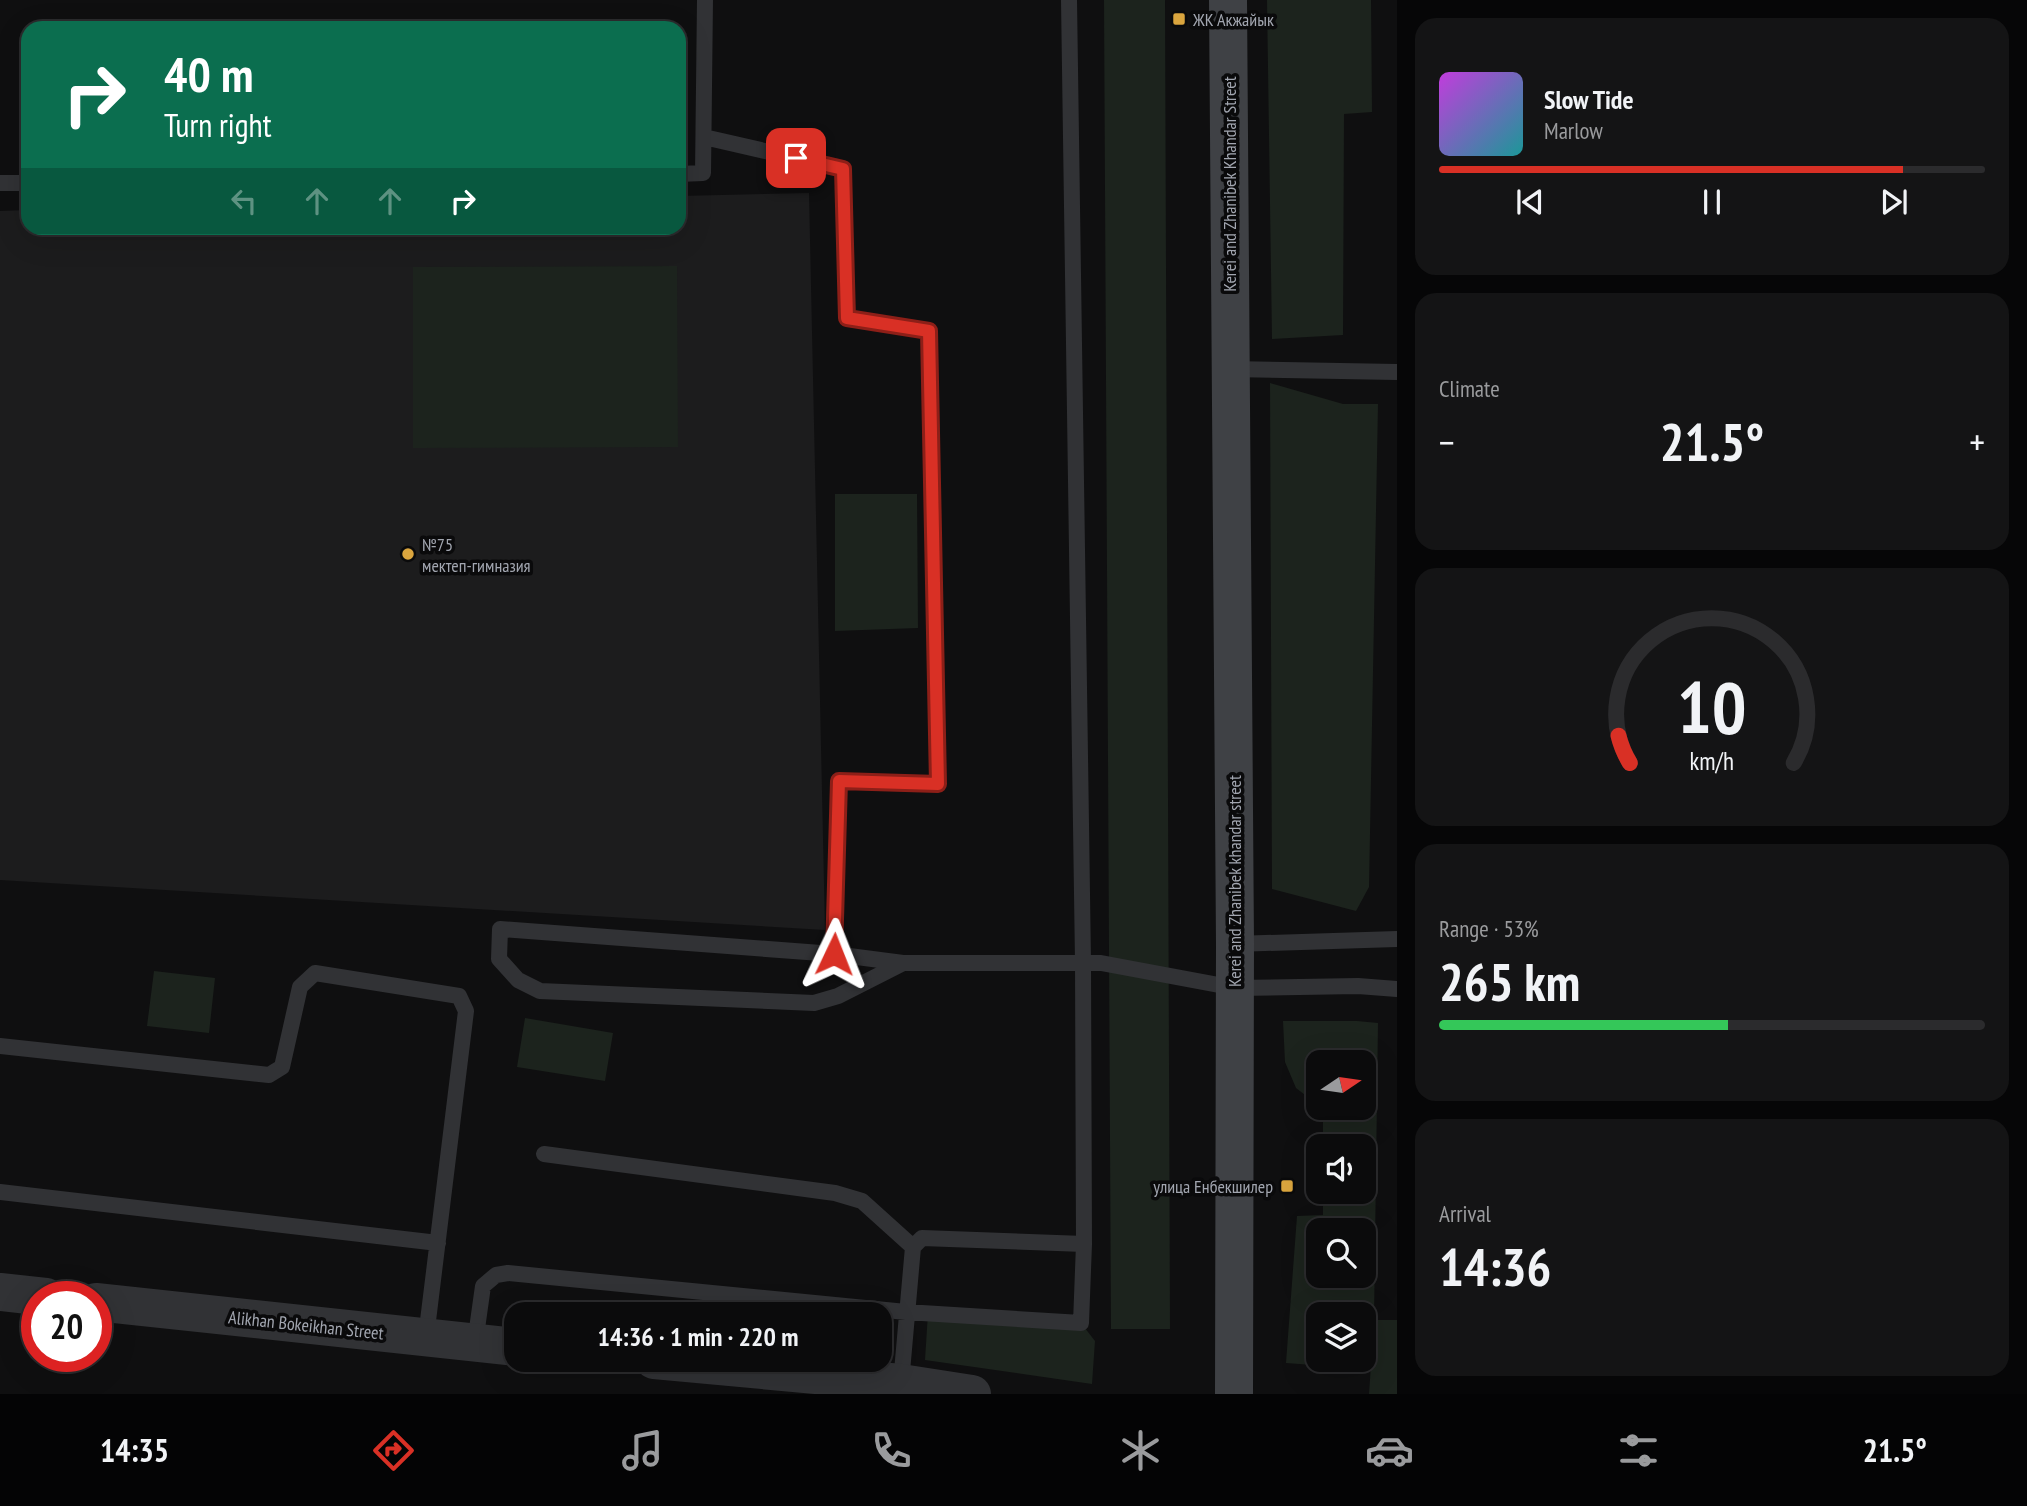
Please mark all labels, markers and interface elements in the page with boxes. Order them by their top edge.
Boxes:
place label: ЖК Акжайык [1192,8,1274,31]
marker: ЖК Акжайык [1171,11,1187,27]
text: 40 m [164,42,253,106]
icon: right [49,49,140,140]
street label: Kerei and Zhanibek Khandar Street [1218,76,1241,292]
text: Slow Tide [1544,83,1634,116]
text: Turn right [164,104,272,146]
text: Marlow [1544,116,1603,145]
pin [766,128,826,188]
icon: arrive [777,139,815,177]
icon: left [225,182,263,220]
icon: ahead [298,182,336,220]
icon: ahead [371,182,409,220]
icon: right [444,182,482,220]
icon: previous [1511,183,1549,221]
icon: pause [1693,183,1731,221]
icon: next [1875,183,1913,221]
text: Climate [1439,374,1500,403]
text: 21.5° [1660,408,1764,475]
text: − [1439,417,1455,466]
text: + [1969,417,1985,466]
place label: №75 мектеп-гимназия [422,533,531,577]
marker: №75 мектеп-гимназия [400,546,416,562]
text: 10 [1677,659,1747,753]
text: km/h [1690,745,1734,777]
street label: Kerei and Zhanibek khandar street [1223,775,1246,987]
text: Range · 53% [1439,914,1539,943]
position arrow [797,917,871,991]
text: 265 km [1439,948,1580,1015]
north arrow [1306,1050,1376,1120]
map controls [1306,1050,1376,1372]
button: sound [1306,1134,1376,1204]
place label: улица Енбекшилер [1153,1175,1273,1198]
marker: улица Енбекшилер [1279,1178,1295,1194]
text: Arrival [1439,1199,1491,1228]
button: search [1306,1218,1376,1288]
text: 14:36 [1439,1233,1551,1300]
speed limit sign: 20 [21,1281,112,1372]
button: layers [1306,1302,1376,1372]
street label: Alikhan Bokeikhan Street [227,1305,385,1345]
text: 14:36 · 1 min · 220 m [598,1320,798,1353]
icon: directions [369,1426,418,1475]
icon: music [618,1426,667,1475]
icon: phone [867,1426,916,1475]
icon: climate [1116,1426,1165,1475]
icon: car [1365,1426,1414,1475]
icon: filters [1614,1426,1663,1475]
text: 14:35 [100,1429,169,1471]
text: 21.5° [1863,1429,1927,1471]

